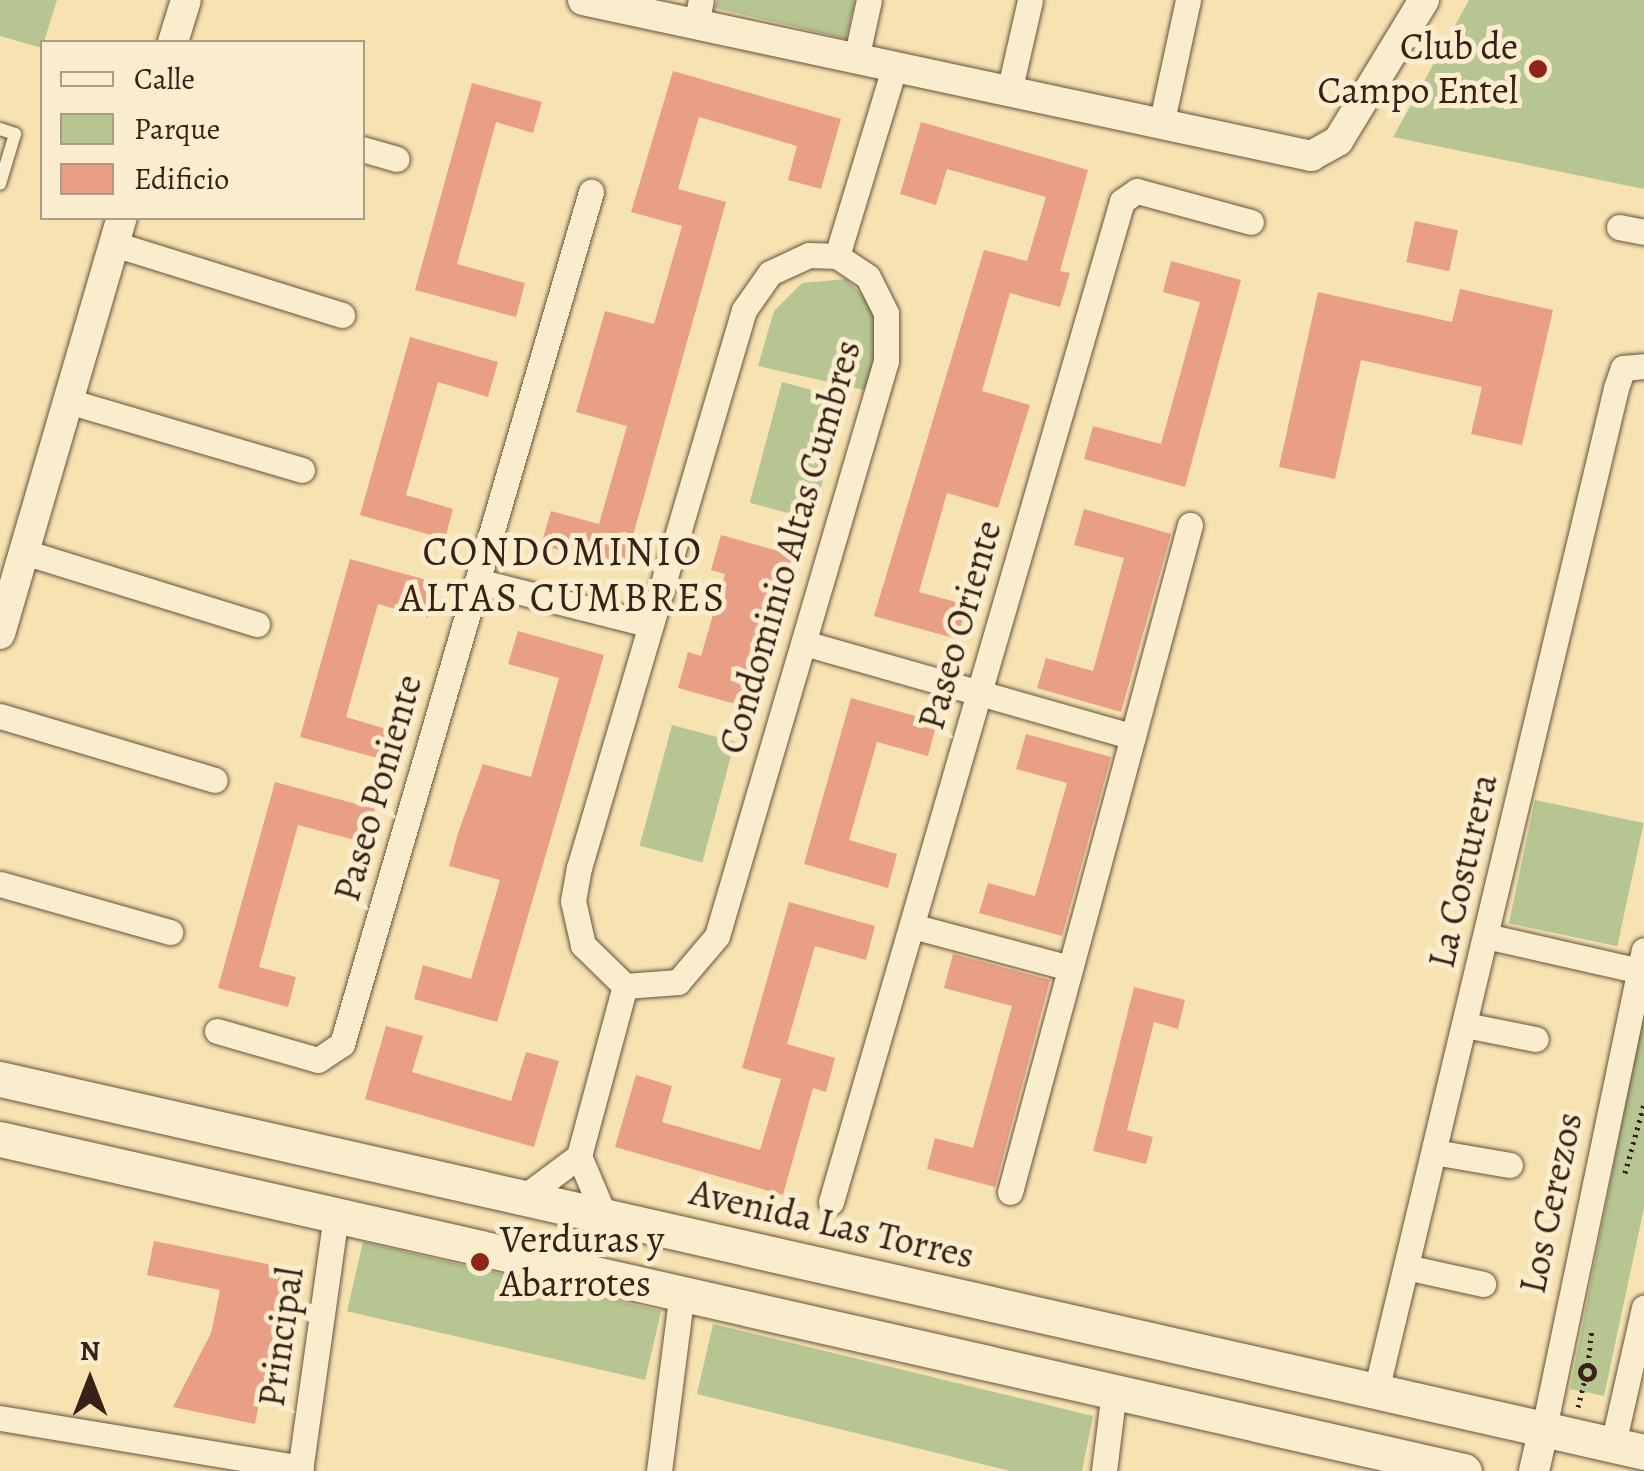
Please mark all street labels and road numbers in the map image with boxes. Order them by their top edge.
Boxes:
street label: Condominio Altas Cumbres [709,335,871,759]
street label: Paseo Oriente [908,515,1012,735]
street label: Paseo Poniente [324,669,432,907]
street label: La Costurera [1419,769,1507,973]
street label: Los Cerezos [1510,1108,1592,1298]
street label: Avenida Las Torres [686,1169,978,1279]
street label: Principal [249,1264,313,1410]

